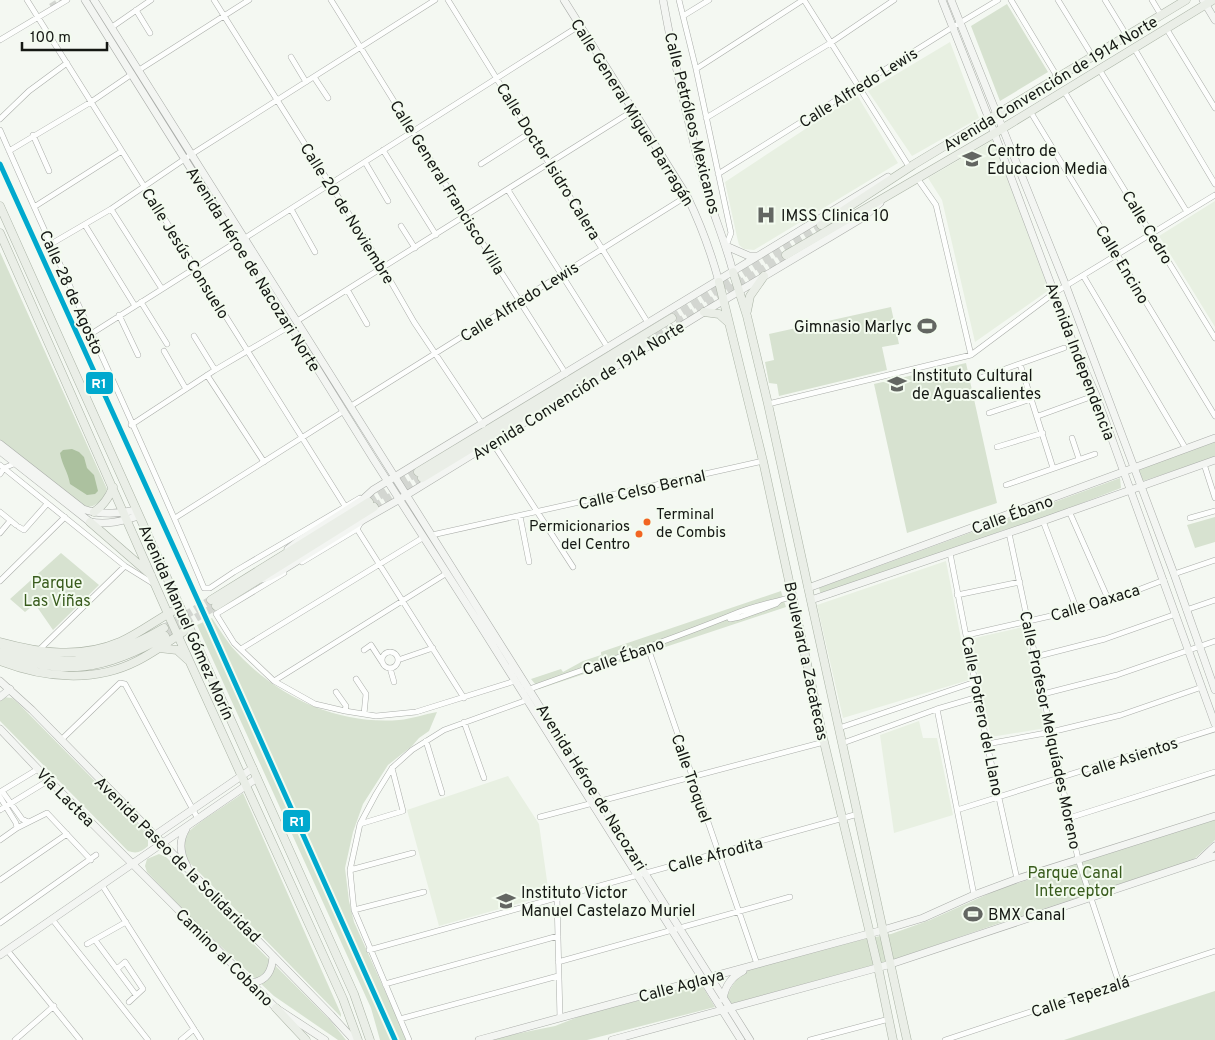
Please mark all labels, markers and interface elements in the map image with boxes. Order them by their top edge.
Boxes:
street label: Avenida Convención de 1914 Norte [940,13,1162,157]
street label: Calle General Miguel Barragán [565,16,697,211]
scale bar [22,20,108,52]
text: 100 m [30,29,71,48]
street label: Calle Petróleos Mexicanos [659,30,723,216]
street label: Calle Alfredo Lewis [796,44,922,133]
street label: Calle Doctor Isidro Calera [491,80,604,244]
street label: Calle General Francisco Villa [384,97,508,279]
street label: Calle 20 de Noviembre [295,140,398,288]
place label: Centro de Educacion Media [987,142,1107,180]
school or university icon: Centro de Educacion Media [961,148,983,170]
street label: Avenida Héroe de Nacozari Norte [181,164,324,376]
street label: Calle Jesús Consuelo [136,185,233,323]
street label: Calle Cedro [1116,187,1176,269]
hospital icon: IMSS Clinica 10 [755,204,777,226]
place label: IMSS Clinica 10 [781,207,889,227]
street label: Calle Encino [1090,222,1153,308]
street label: Calle 28 de Agosto [34,227,107,358]
street label: Calle Alfredo Lewis [457,258,583,347]
street label: Avenida Independencia [1040,280,1118,443]
sports icon: Gimnasio Marlyc [916,315,938,337]
street label: Avenida Convención de 1914 Norte [469,318,689,466]
place label: Gimnasio Marlyc [794,318,912,338]
place label: Instituto Cultural de Aguascalientes [912,367,1041,405]
line badge: R1 [85,371,114,395]
school or university icon: Instituto Cultural de Aguascalientes [886,373,908,395]
text: R1 [91,376,107,393]
street label: Calle Celso Bernal [577,467,708,515]
street label: Calle Ébano [969,490,1056,540]
place label: Terminal de Combis [656,506,726,543]
marker: Terminal de Combis [642,517,652,527]
place label: Permicionarios del Centro [529,518,630,555]
street label: Avenida Manuel Gómez Morín [133,522,237,724]
marker: Permicionarios del Centro [634,529,644,539]
park label: Parque Las Viñas [23,574,91,612]
street label: Boulevard a Zacatecas [778,580,832,743]
street label: Calle Oaxaca [1048,581,1143,627]
street label: Calle Profesor Melquíades Moreno [1014,609,1084,852]
street label: Calle Ébano [580,633,667,681]
street label: Calle Potrero del Llano [956,635,1006,798]
street label: Avenida Héroe de Nacozari [531,701,650,875]
street label: Calle Troquel [666,732,715,826]
street label: Calle Asientos [1079,734,1181,784]
street label: Vía Lactea [31,765,98,832]
street label: Avenida Paseo de la Solidaridad [89,773,264,948]
line badge: R1 [282,809,311,833]
text: R1 [289,814,305,831]
street label: Calle Afrodita [666,834,765,878]
park label: Parque Canal Interceptor [1027,864,1123,902]
place label: Instituto Victor Manuel Castelazo Muriel [521,884,695,922]
school or university icon: Instituto Victor Manuel Castelazo Muriel [495,890,517,912]
sports icon: BMX Canal [962,903,984,925]
street label: Camino al Cobano [170,905,277,1012]
place label: BMX Canal [988,906,1065,926]
street label: Calle Aglaya [637,966,726,1008]
street label: Calle Tepezalá [1029,973,1132,1023]

